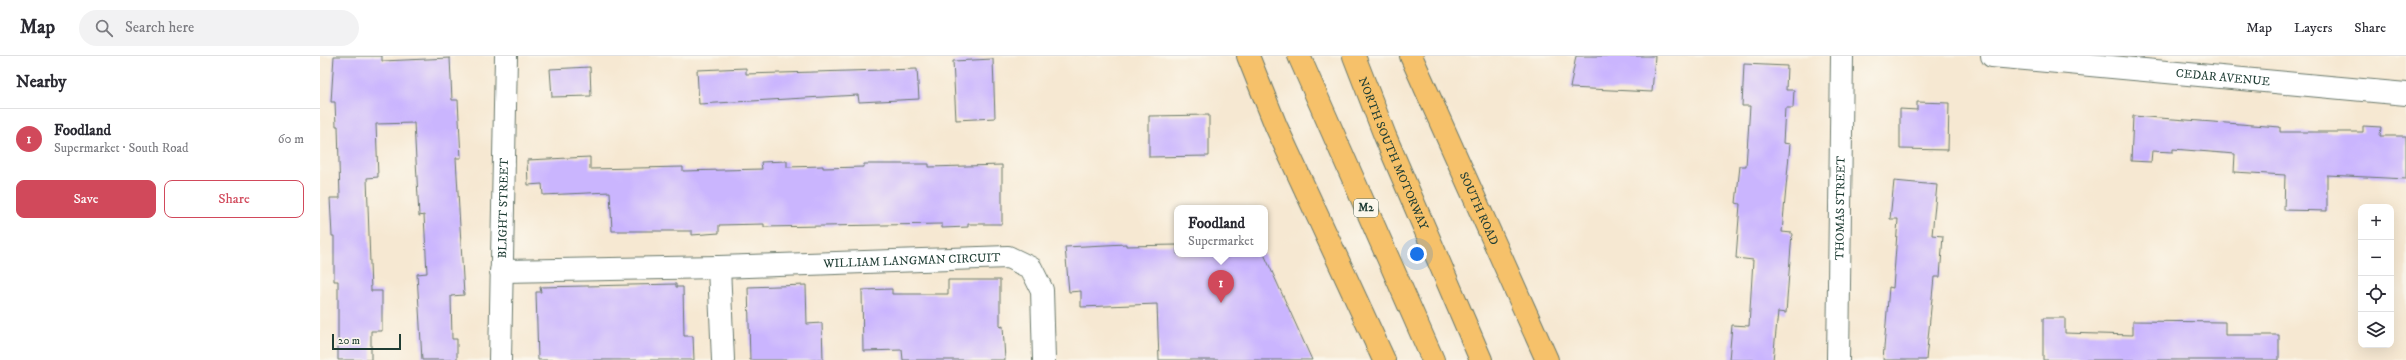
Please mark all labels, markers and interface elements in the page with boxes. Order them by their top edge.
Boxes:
search box [79,10,359,46]
text: Map [20,16,55,39]
icon: search [93,17,115,39]
text: Search here [125,18,194,37]
text: Map [2246,19,2272,37]
text: Layers [2294,19,2332,37]
text: Share [2354,19,2386,37]
street label: CEDAR AVENUE [2175,65,2271,89]
text: Nearby [16,71,66,93]
street label: NORTH SOUTH MOTORWAY [1355,75,1432,232]
text: Foodland [54,121,111,140]
text: 1 [27,131,31,147]
text: 60 m [278,131,304,147]
text: Supermarket · South Road [54,140,189,156]
street label: THOMAS STREET [1832,156,1848,260]
street label: BLIGHT STREET [495,158,511,258]
street label: SOUTH ROAD [1456,169,1502,247]
button: Save [16,180,156,218]
button: Share [164,180,304,218]
road number: M2 [1354,199,1378,217]
map controls [2358,204,2394,348]
button: + [2358,204,2394,240]
popup [1174,205,1268,257]
text: Foodland [1188,214,1245,233]
text: Supermarket [1188,233,1254,249]
button: − [2358,240,2394,276]
your location [1407,244,1427,264]
street label: WILLIAM LANGMAN CIRCUIT [822,250,1001,271]
pin: 1 [1208,270,1234,303]
button: locate [2358,276,2394,312]
button: layers [2358,312,2394,348]
scale bar [332,332,401,351]
text: 20 m [338,334,360,348]

